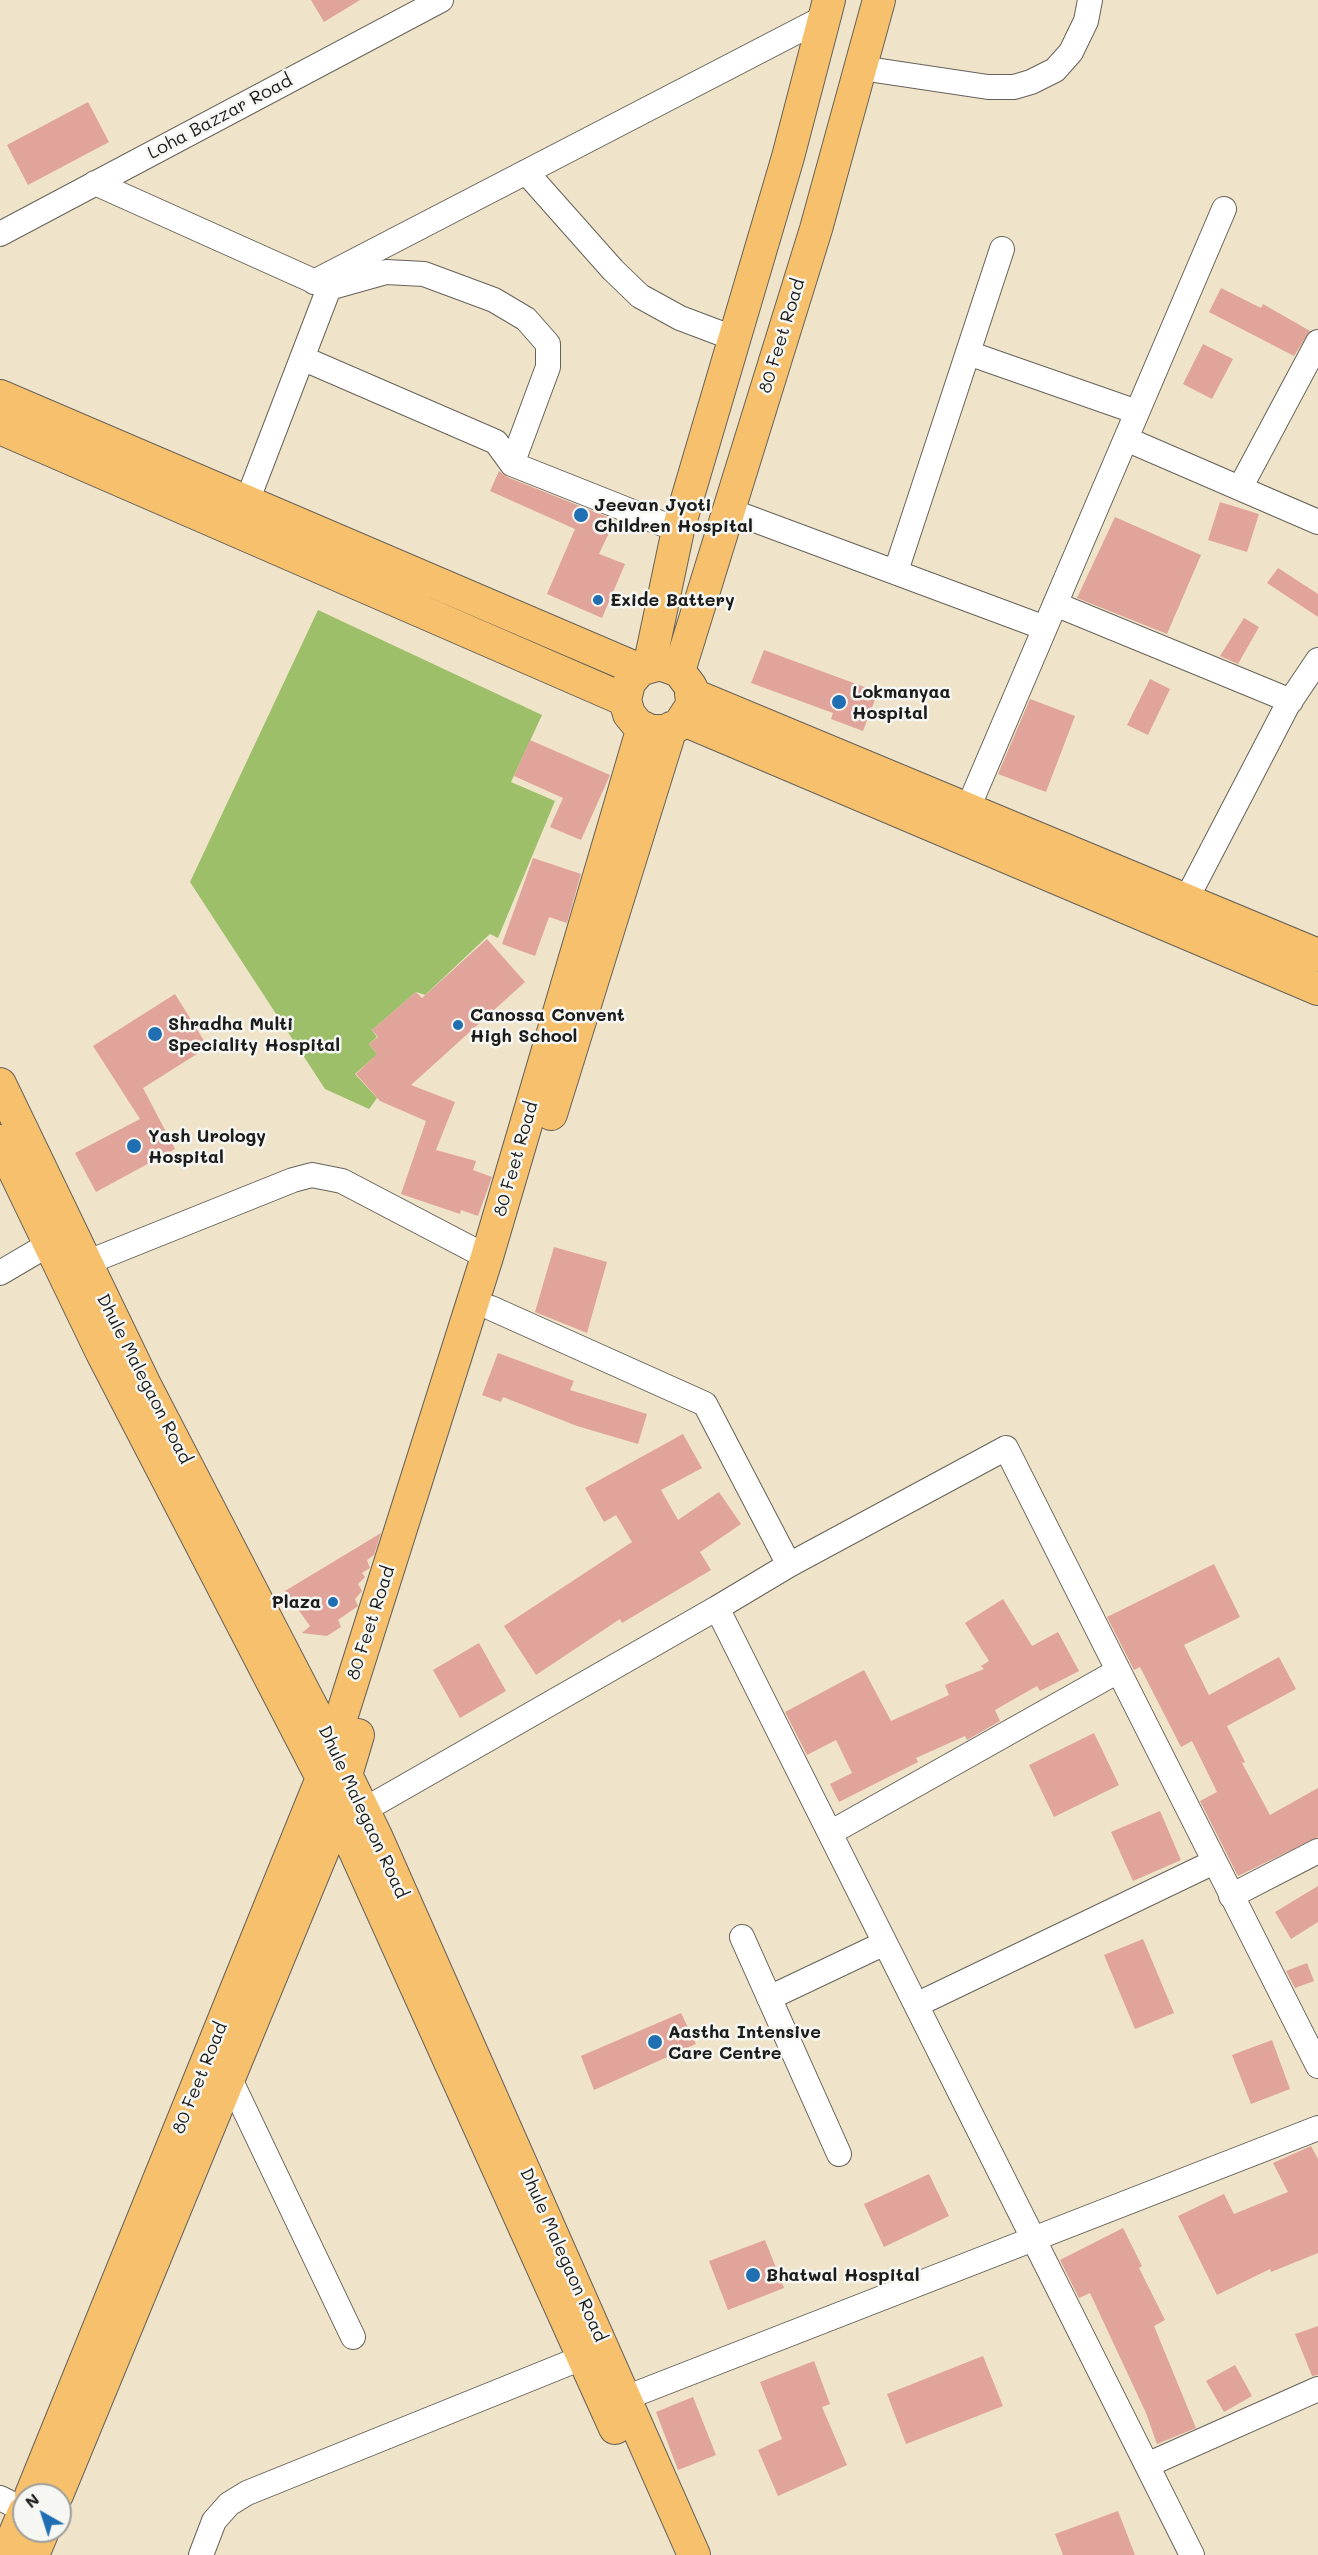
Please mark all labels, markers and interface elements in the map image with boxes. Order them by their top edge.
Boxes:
street label: Loha Bazzar Road [144,70,296,164]
street label: 80 Feet Road [754,276,810,396]
place label: Jeevan Jyoti Children Hospital [594,494,753,536]
marker: Jeevan Jyoti Children Hospital [572,506,590,524]
place label: Exide Battery [610,589,735,611]
marker: Exide Battery [591,593,605,607]
place label: Lokmanyaa Hospital [852,681,951,724]
marker: Lokmanyaa Hospital [830,693,848,711]
place label: Canossa Convent High School [470,1004,625,1046]
place label: Shradha Multi Speciality Hospital [168,1013,340,1056]
marker: Canossa Convent High School [451,1018,465,1032]
marker: Shradha Multi Speciality Hospital [146,1025,164,1043]
street label: 80 Feet Road [489,1099,543,1219]
place label: Yash Urology Hospital [148,1125,266,1168]
marker: Yash Urology Hospital [125,1137,143,1155]
street label: Dhule Malegaon Road [92,1290,196,1468]
street label: 80 Feet Road [342,1563,400,1683]
place label: Plaza [272,1591,321,1613]
marker: Plaza [326,1595,340,1609]
street label: Dhule Malegaon Road [314,1722,412,1902]
street label: 80 Feet Road [168,2019,232,2137]
place label: Aastha Intensive Care Centre [668,2021,821,2064]
marker: Aastha Intensive Care Centre [646,2033,664,2051]
street label: Dhule Malegaon Road [515,2165,611,2345]
place label: Bhatwal Hospital [766,2264,920,2286]
marker: Bhatwal Hospital [744,2266,762,2284]
north arrow [12,2483,72,2543]
text: N [20,2488,43,2512]

